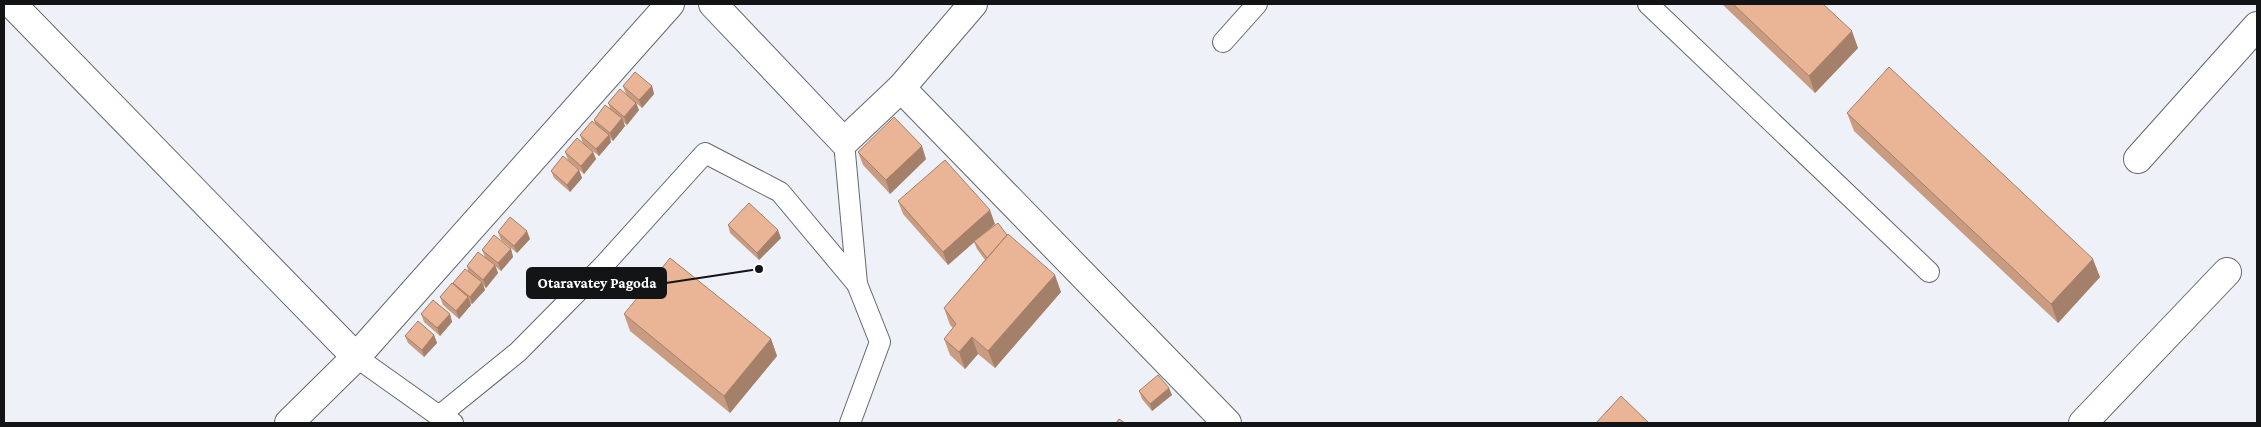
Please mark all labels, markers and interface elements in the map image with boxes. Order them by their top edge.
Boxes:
callout: Otaravatey Pagoda [527,268,666,298]
text: Otaravatey Pagoda [538,275,657,291]

